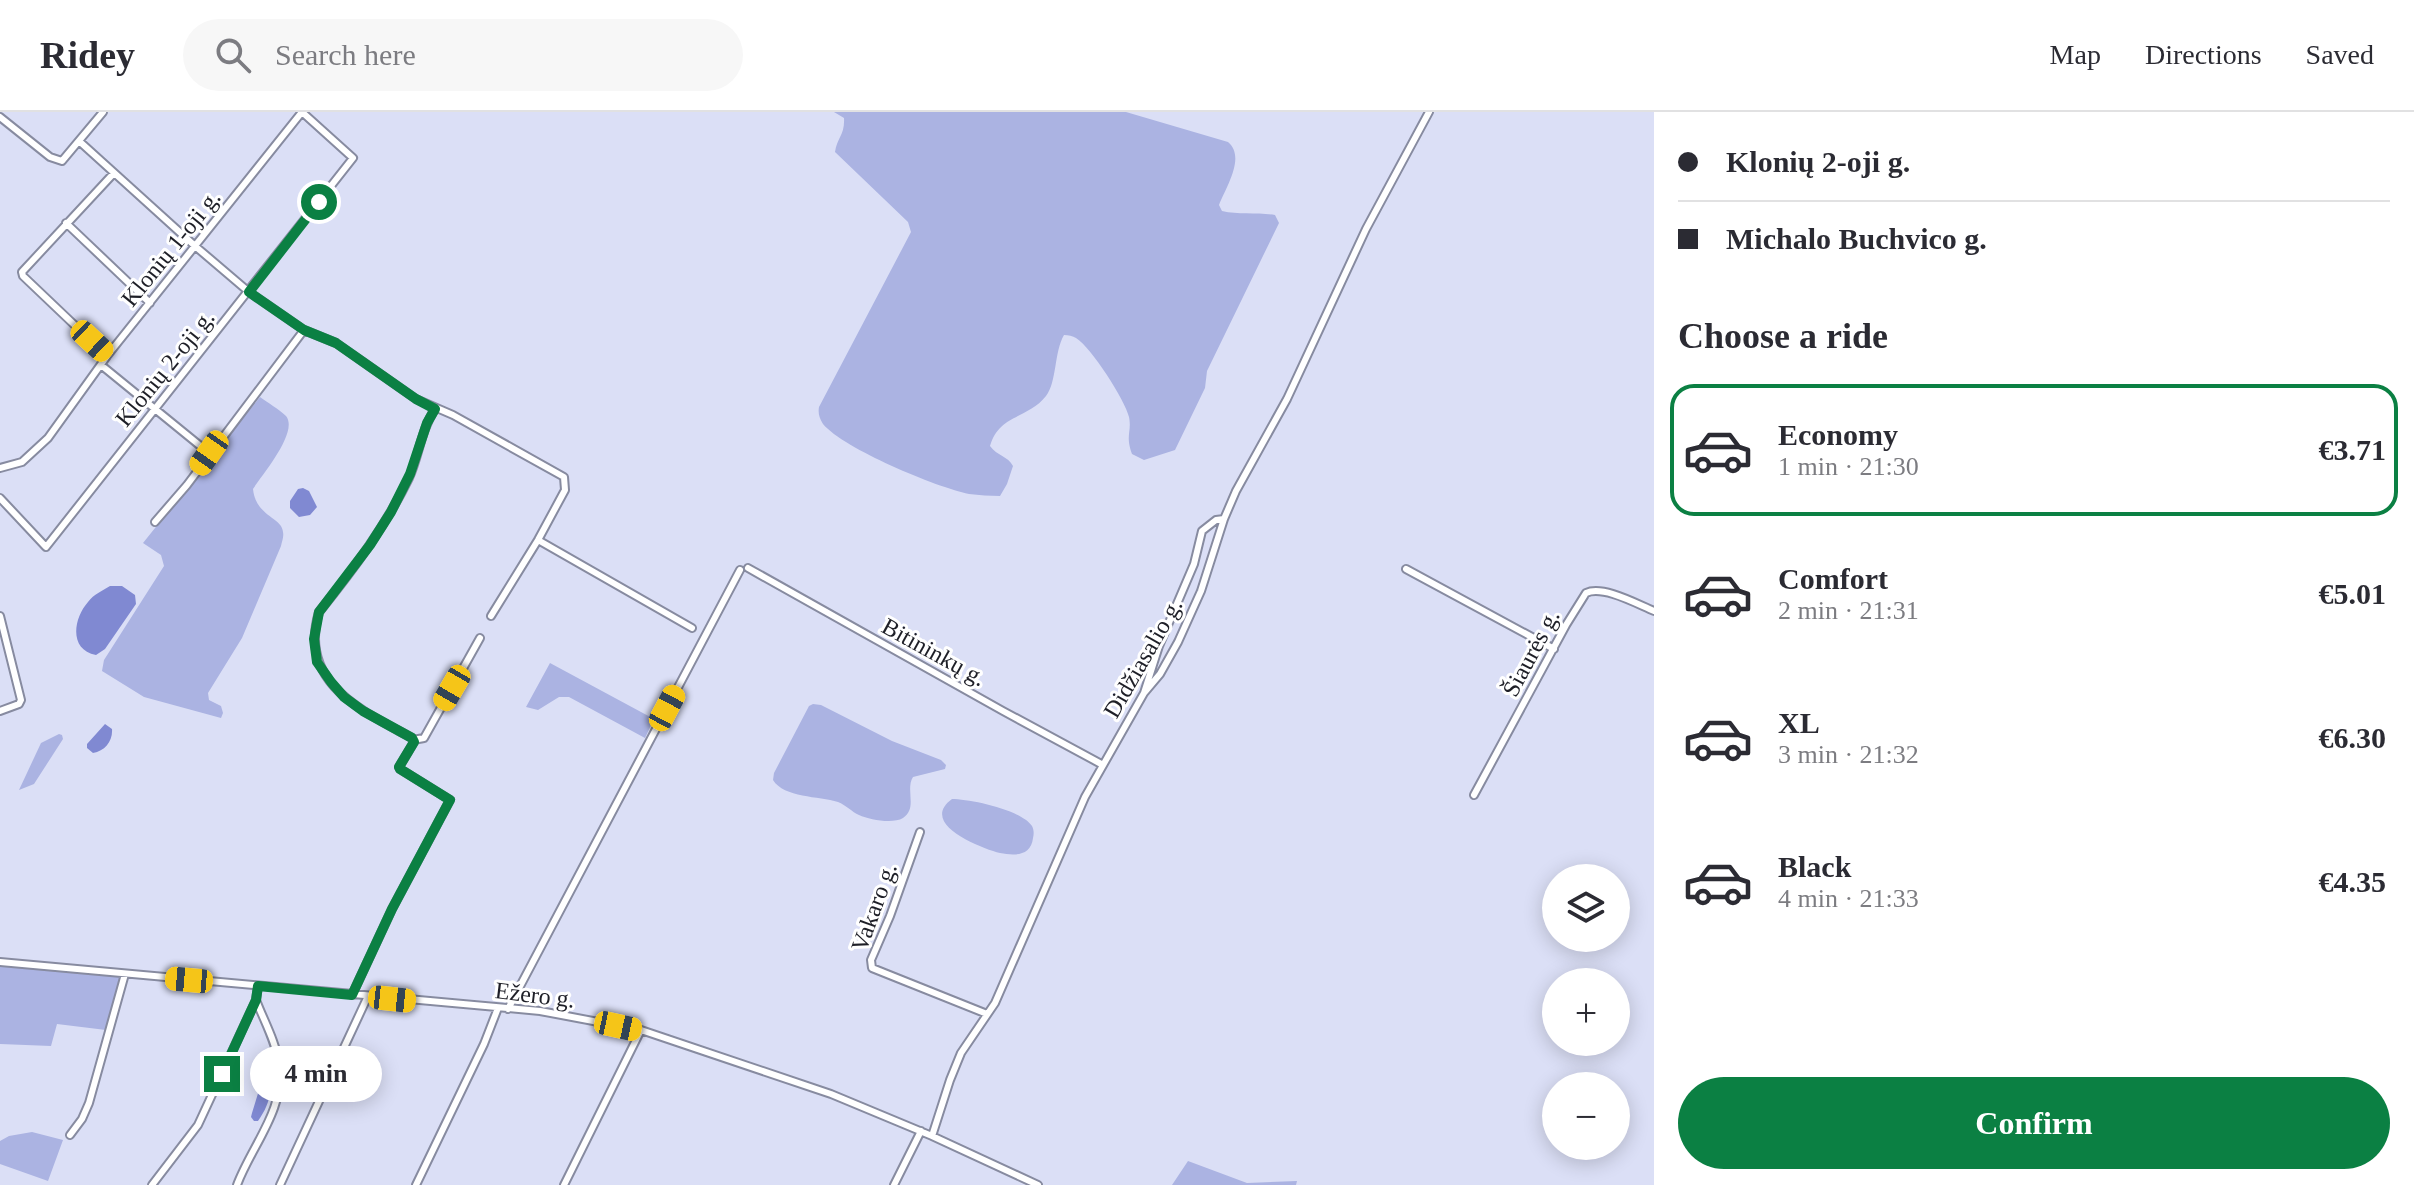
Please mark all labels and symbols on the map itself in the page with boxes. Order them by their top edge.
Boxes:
route start [301,184,337,220]
street label: Klonių 1-oji g. [116,185,226,311]
street label: Klonių 2-oji g. [110,305,220,431]
car [66,316,118,366]
car [185,426,233,480]
street label: Didžiasalio g. [1098,594,1188,722]
street label: Šiaurės g. [1497,605,1565,701]
street label: Bitininkų g. [878,613,990,691]
car [430,661,474,715]
car [645,681,689,735]
street label: Vakaro g. [846,859,902,955]
car [164,966,214,994]
street label: Ežero g. [494,977,576,1013]
car [367,985,417,1013]
car [592,1009,644,1043]
callout: 4 min [250,1046,382,1102]
route end [204,1056,240,1092]

